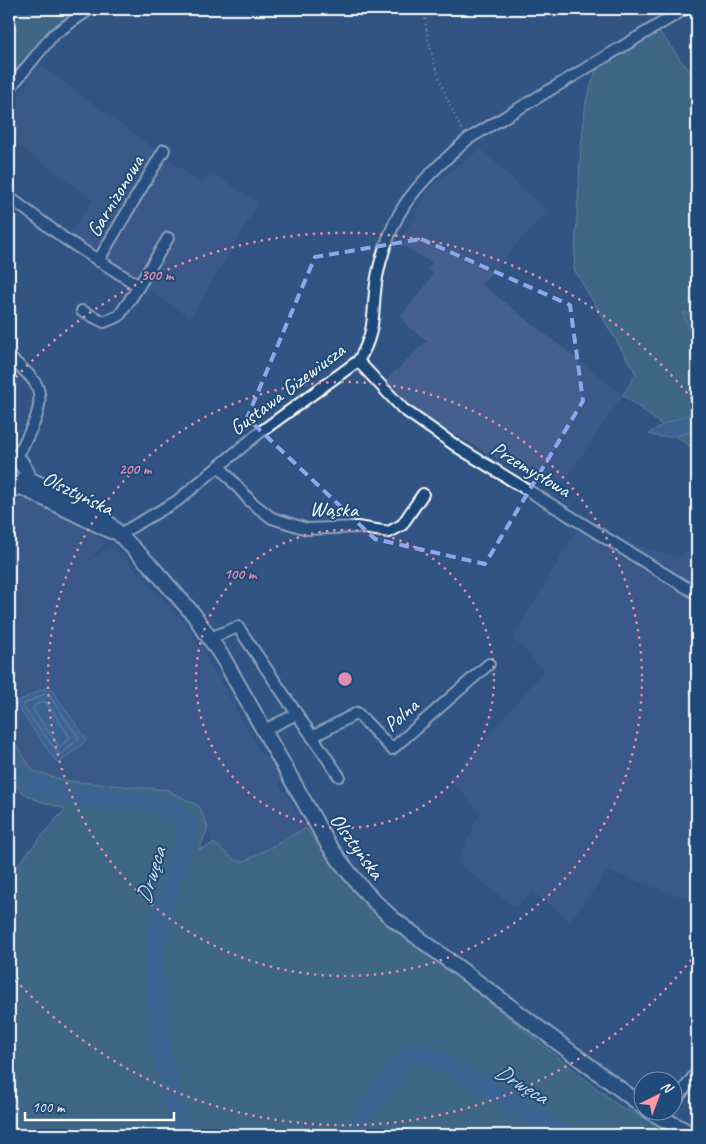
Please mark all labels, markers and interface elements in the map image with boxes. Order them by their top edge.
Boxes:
street label: Garnizonowa [81,149,150,241]
text: 300 m [141,266,175,285]
street label: Gustawa Gizewiusza [224,336,351,441]
street label: Przemysłowa [487,435,577,504]
text: 200 m [119,460,153,479]
street label: Olsztyńska [38,465,119,522]
street label: Wąska [309,495,360,523]
text: 100 m [224,565,258,584]
centre of rings [336,670,354,688]
street label: Polna [378,692,425,737]
street label: Olsztyńska [324,808,391,886]
water label: Drwęca [129,842,173,907]
water label: Drwęca [490,1057,555,1112]
north arrow [634,1072,684,1122]
text: N [657,1077,677,1097]
scale bar [25,1089,174,1121]
text: 100 m [32,1098,66,1117]

